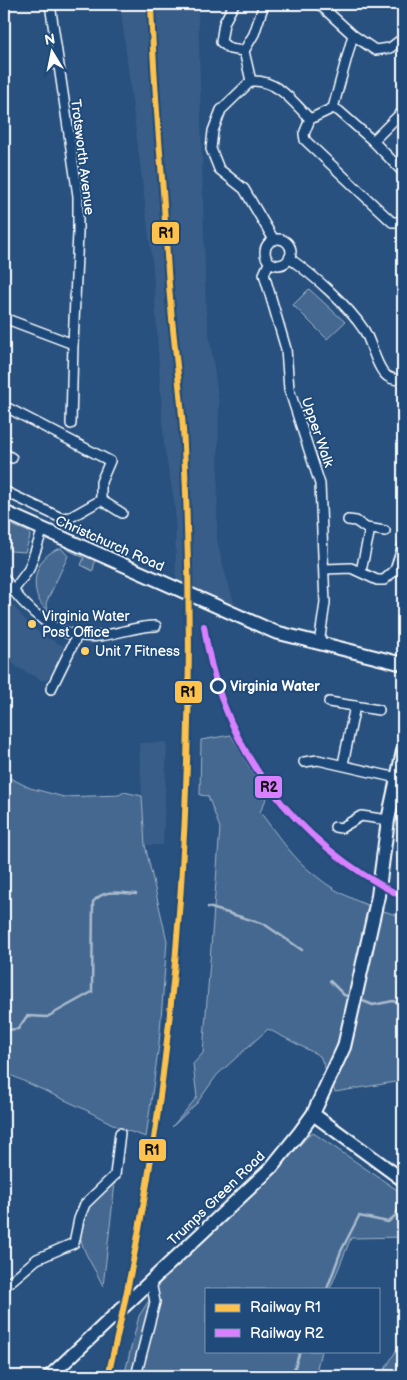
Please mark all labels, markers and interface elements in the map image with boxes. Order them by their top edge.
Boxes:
north arrow [28,28,78,78]
text: N [43,30,56,49]
street label: Trotsworth Avenue [67,98,98,216]
line badge: R1 [151,221,180,245]
text: R1 [158,225,174,242]
street label: Upper Walk [298,395,337,470]
street label: Christchurch Road [53,512,167,575]
place label: Virginia Water Post Office [42,608,130,641]
marker: Virginia Water Post Office [26,618,38,630]
place label: Unit 7 Fitness [95,643,180,660]
marker: Unit 7 Fitness [79,645,91,657]
marker: Virginia Water [210,678,226,694]
place label: Virginia Water [230,678,320,695]
line badge: R1 [174,680,203,704]
text: R1 [180,684,196,701]
line badge: R2 [254,775,283,799]
text: R2 [260,779,279,796]
line badge: R1 [138,1138,167,1162]
text: R1 [144,1142,160,1159]
street label: Trumps Green Road [164,1148,268,1249]
legend [205,1288,380,1352]
text: Railway R1 [250,1298,321,1317]
text: Railway R2 [250,1324,324,1343]

